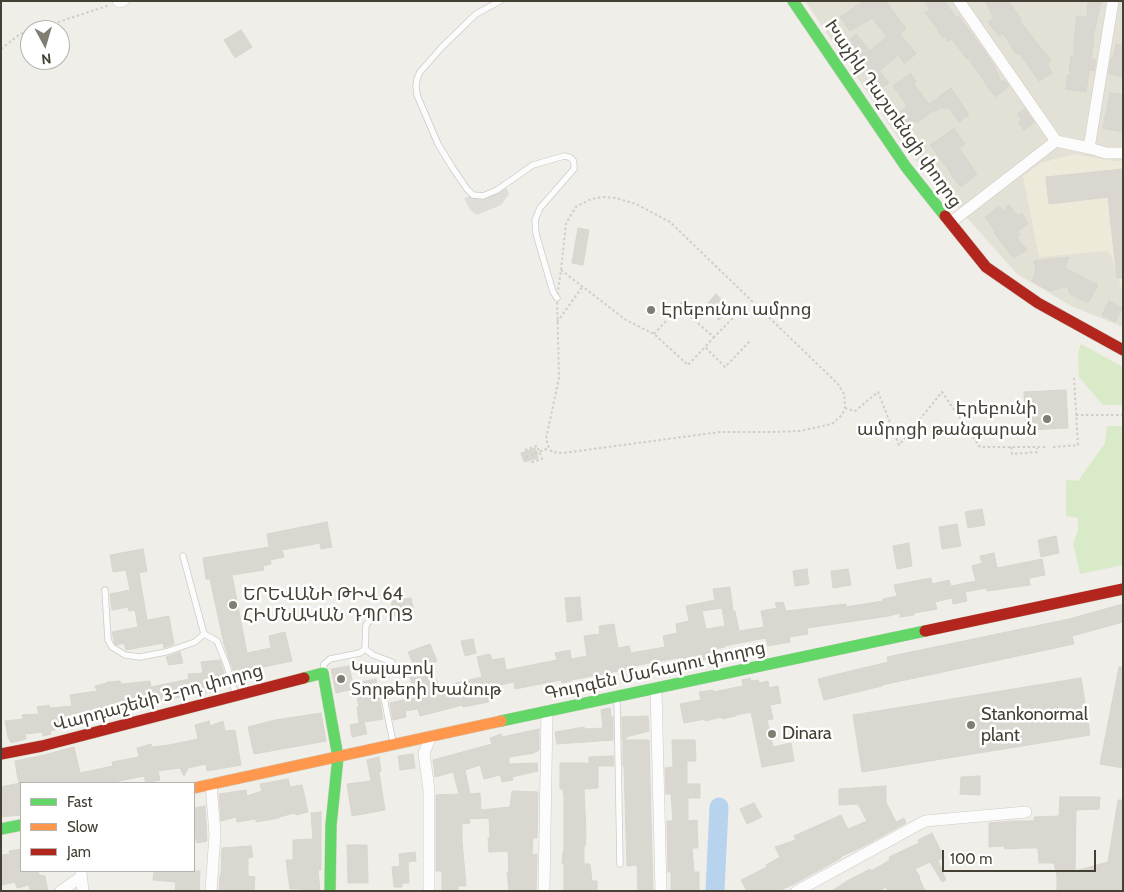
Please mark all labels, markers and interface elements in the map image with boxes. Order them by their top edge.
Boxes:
street label: Խաչիկ Դաշտենցի փողոց [820,16,966,212]
north arrow [20,20,70,70]
text: N [41,49,52,68]
place label: Էրեբունու ամրոց [661,299,812,321]
marker: Էրեբունու ամրոց [645,304,657,316]
place label: Էրեբունի ամրոցի թանգարան [857,398,1037,440]
marker: Էրեբունի ամրոցի թանգարան [1041,413,1053,425]
place label: ԵՐԵՎԱՆԻ ԹԻՎ 64 ՀԻՄՆԱԿԱՆ ԴՊՐՈՑ [243,584,413,626]
marker: ԵՐԵՎԱՆԻ ԹԻՎ 64 ՀԻՄՆԱԿԱՆ ԴՊՐՈՑ [227,599,239,611]
street label: Գուրգեն Մահարու փողոց [543,637,767,705]
place label: Կալաբոկ Տորթերի Խանութ [351,658,501,701]
street label: Վարդաշենի 3-րդ փողոց [51,660,265,736]
marker: Կալաբոկ Տորթերի Խանութ [335,673,347,685]
place label: Stankonormal plant [981,704,1088,746]
marker: Stankonormal plant [965,719,977,731]
place label: Dinara [782,723,832,745]
marker: Dinara [766,728,778,740]
legend [20,782,195,872]
text: Fast [67,793,92,811]
text: Slow [67,818,98,836]
scale bar [944,840,1098,872]
text: Jam [67,843,91,861]
text: 100 m [950,850,992,868]

